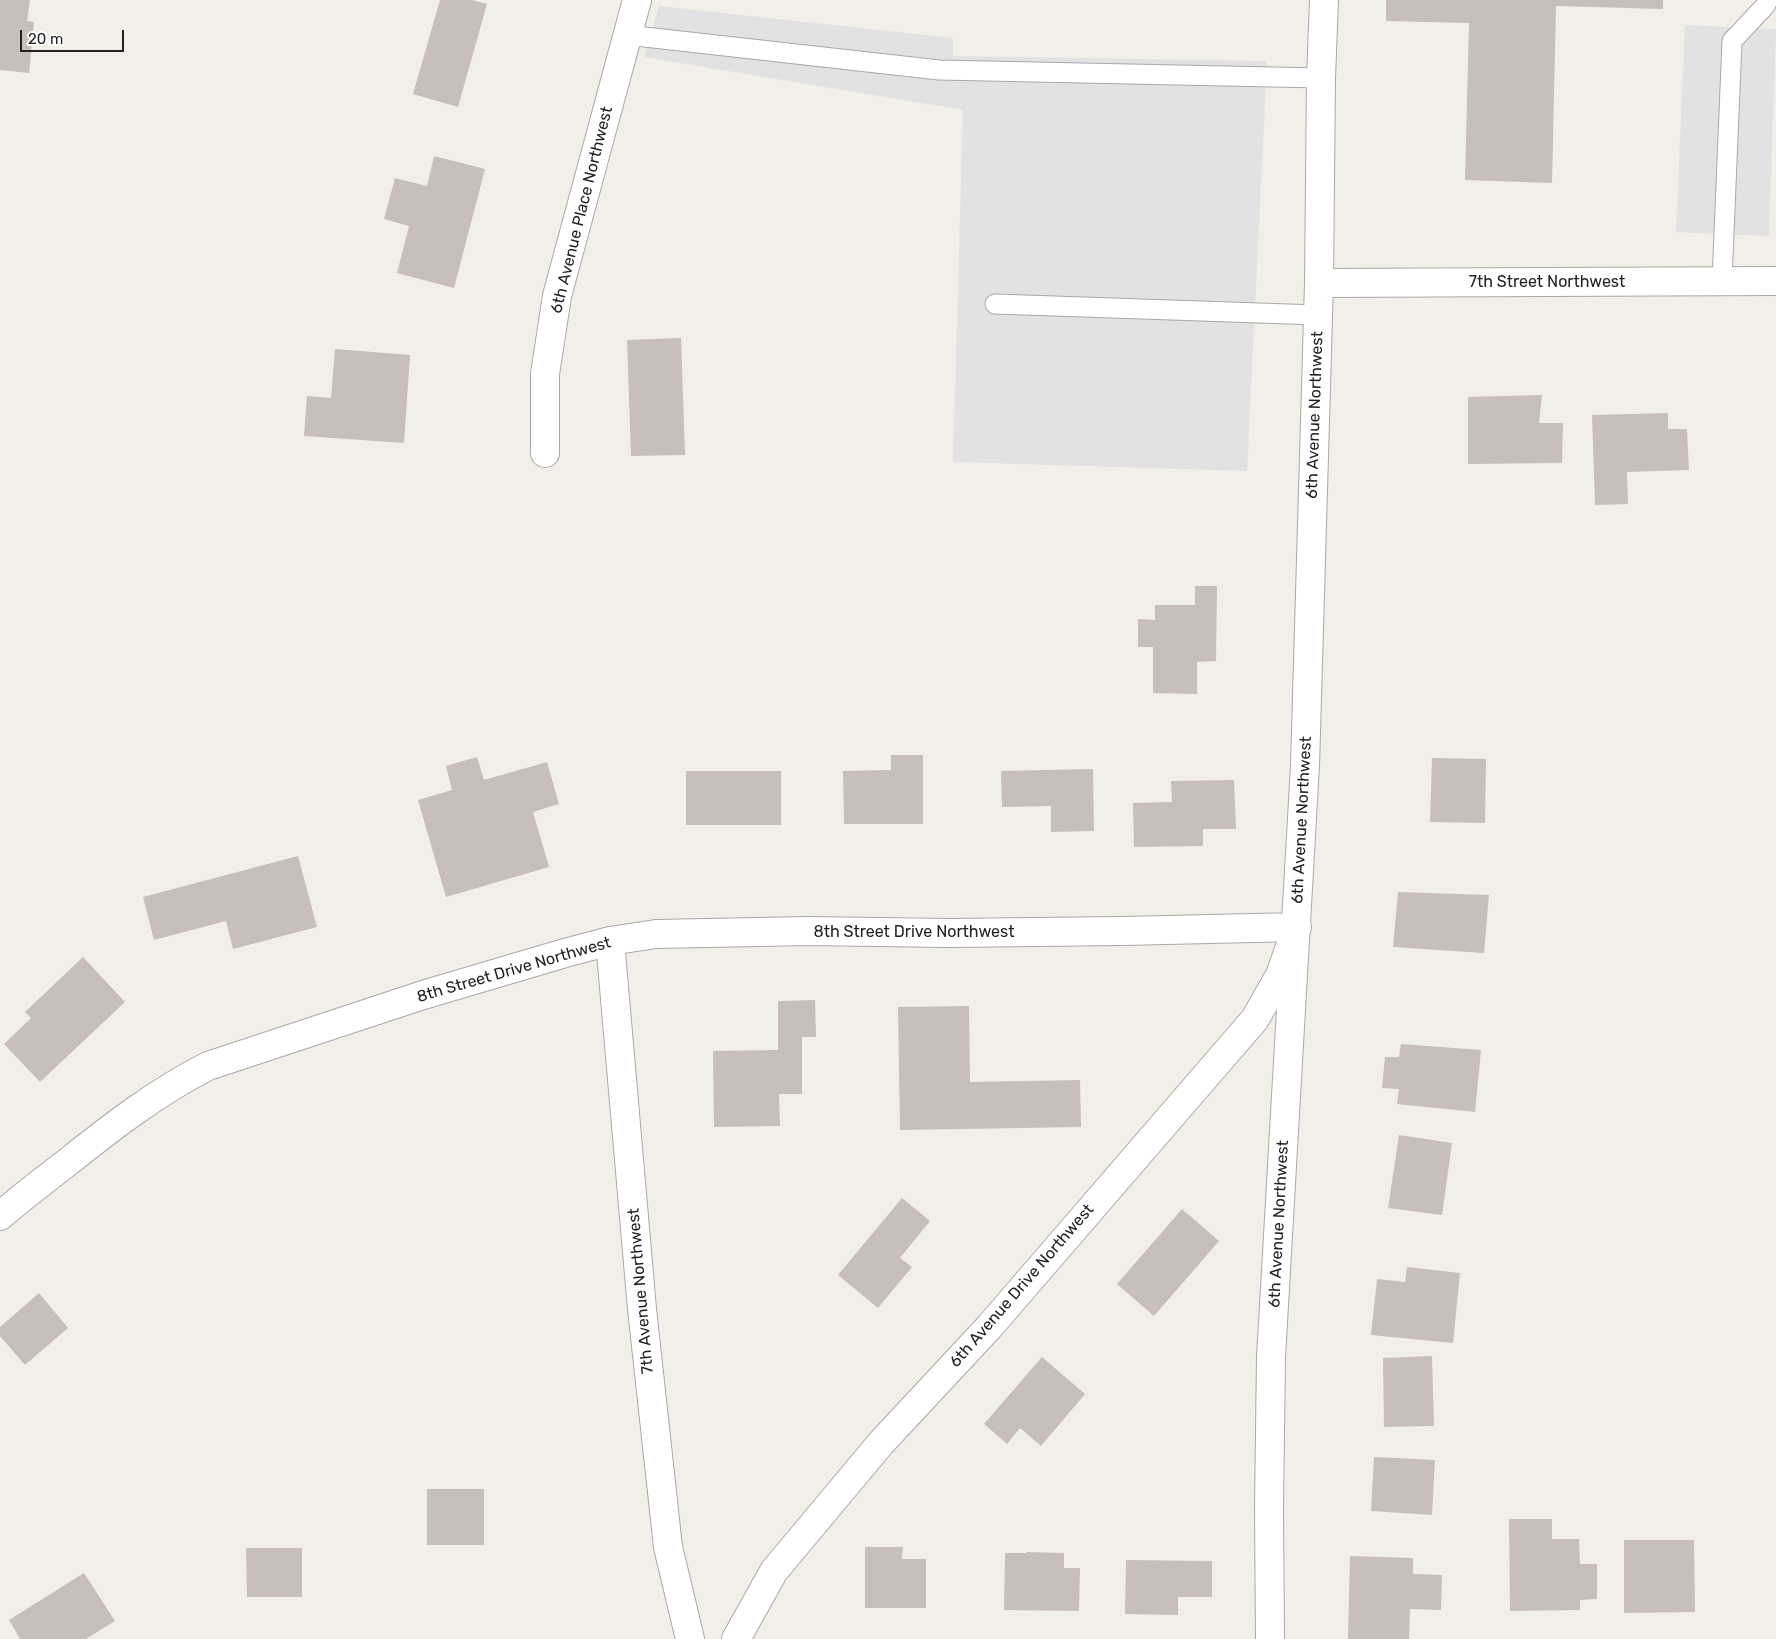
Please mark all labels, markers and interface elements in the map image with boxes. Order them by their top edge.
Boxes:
scale bar [22,20,126,52]
text: 20 m [28,30,63,48]
street label: 6th Avenue Place Northwest [547,105,617,315]
street label: 7th Street Northwest [1469,272,1625,292]
street label: 6th Avenue Northwest [1302,331,1328,499]
street label: 6th Avenue Northwest [1288,736,1316,904]
street label: 8th Street Drive Northwest [814,922,1014,942]
street label: 8th Street Drive Northwest [415,933,613,1007]
street label: 6th Avenue Northwest [1265,1140,1293,1308]
street label: 6th Avenue Drive Northwest [946,1200,1098,1372]
street label: 7th Avenue Northwest [624,1207,658,1375]

